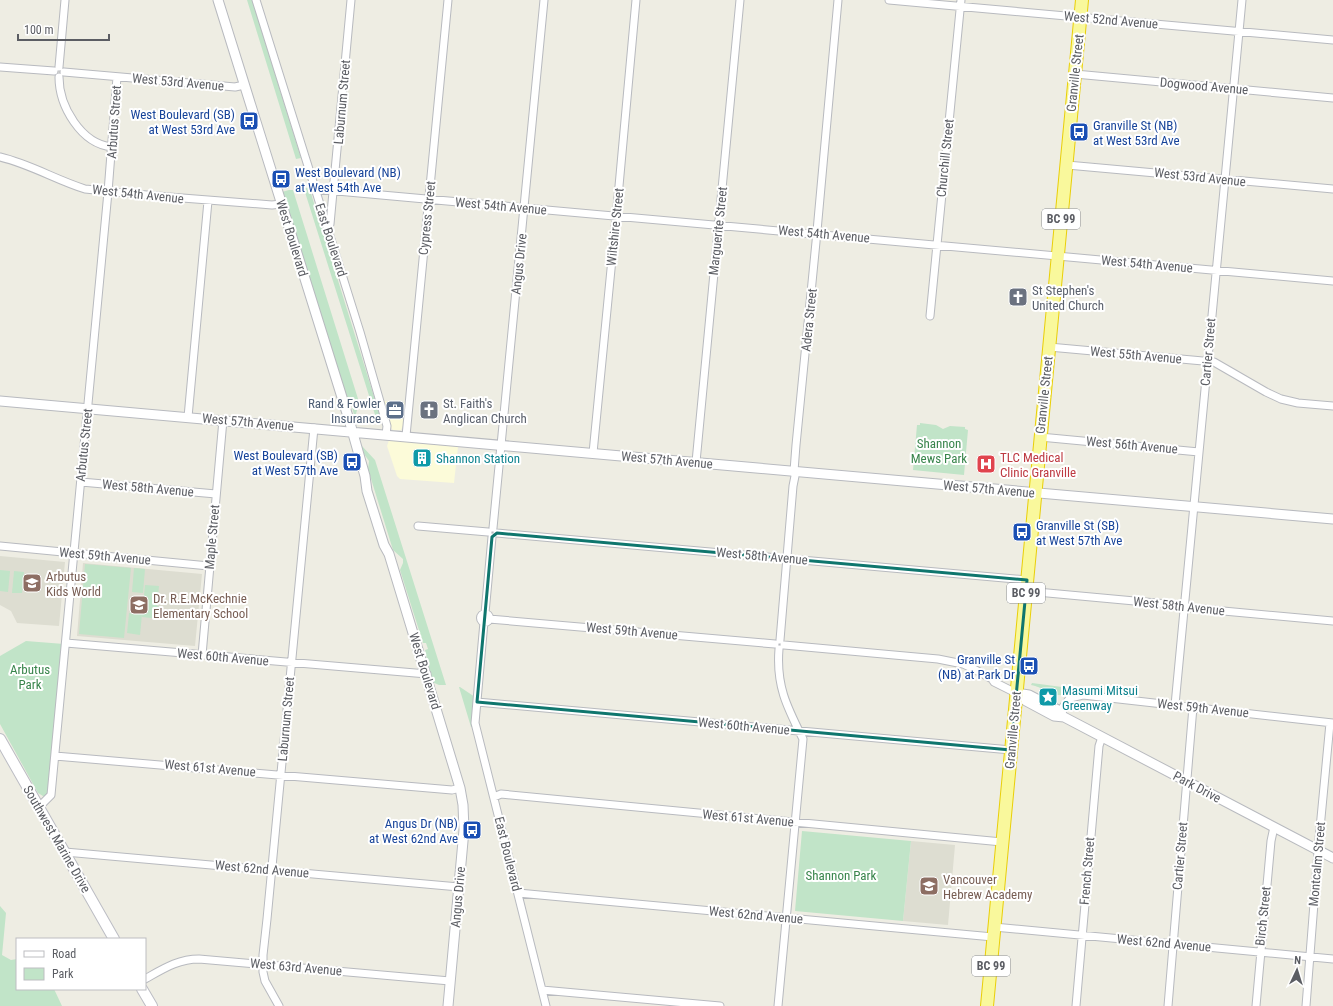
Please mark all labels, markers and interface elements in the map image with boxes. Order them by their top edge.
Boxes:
street label: West 52nd Avenue [1063,8,1159,32]
scale bar [18,16,109,42]
text: 100 m [24,23,54,37]
street label: Granville Street [1063,33,1087,113]
street label: Laburnum Street [331,59,353,145]
street label: West 53rd Avenue [131,71,225,93]
street label: Dogwood Avenue [1159,75,1249,97]
street label: Arbutus Street [104,85,124,159]
place label: West Boulevard (SB) at West 53rd Ave [131,107,235,137]
bus stop icon: West Boulevard (SB) at West 53rd Ave [238,110,260,132]
street label: Churchill Street [933,118,957,198]
place label: Granville St (NB) at West 53rd Ave [1093,118,1179,148]
bus stop icon: Granville St (NB) at West 53rd Ave [1068,121,1090,143]
place label: West Boulevard (NB) at West 54th Ave [295,165,401,195]
street label: West 53rd Avenue [1153,165,1247,189]
bus stop icon: West Boulevard (NB) at West 54th Ave [270,168,292,190]
street label: Cypress Street [416,180,438,256]
street label: West 54th Avenue [91,182,185,206]
street label: Marguerite Street [706,186,730,276]
street label: Wiltshire Street [603,187,627,267]
street label: West 54th Avenue [455,195,547,217]
street label: West Boulevard [273,198,311,278]
street label: East Boulevard [312,201,350,279]
road number: BC 99 [1042,209,1080,229]
street label: West 54th Avenue [778,223,870,245]
street label: Angus Drive [508,233,530,295]
street label: West 54th Avenue [1101,253,1193,275]
place label: St Stephen's United Church [1032,283,1104,313]
church icon: St Stephen's United Church [1007,286,1029,308]
street label: Adera Street [798,288,820,352]
street label: Cartier Street [1198,317,1218,387]
street label: West 55th Avenue [1090,344,1182,366]
street label: Granville Street [1032,355,1056,435]
place label: Rand & Fowler Insurance [308,396,381,426]
place label: St. Faith's Anglican Church [443,396,527,426]
office icon: Rand & Fowler Insurance [384,399,406,421]
church icon: St. Faith's Anglican Church [418,399,440,421]
street label: Arbutus Street [73,407,95,482]
street label: West 57th Avenue [202,411,294,433]
street label: West 56th Avenue [1086,434,1178,456]
park label: Shannon Mews Park [911,436,967,466]
building icon: Shannon Station [411,447,433,469]
place label: West Boulevard (SB) at West 57th Ave [234,448,338,478]
street label: West 57th Avenue [621,449,713,471]
place label: TLC Medical Clinic Granville [1000,450,1076,480]
bus stop icon: West Boulevard (SB) at West 57th Ave [341,451,363,473]
place label: Shannon Station [436,451,520,466]
hospital icon: TLC Medical Clinic Granville [975,453,997,475]
street label: West 58th Avenue [102,477,194,499]
street label: West 57th Avenue [943,478,1035,500]
street label: Maple Street [202,504,222,570]
place label: Granville St (SB) at West 57th Ave [1036,518,1122,548]
bus stop icon: Granville St (SB) at West 57th Ave [1011,521,1033,543]
street label: West 59th Avenue [59,545,151,567]
street label: West 58th Avenue [716,545,808,567]
place label: Arbutus Kids World [46,569,101,599]
school or university icon: Arbutus Kids World [21,572,43,594]
road number: BC 99 [1007,583,1045,603]
place label: Dr. R.E.McKechnie Elementary School [153,591,248,621]
school or university icon: Dr. R.E.McKechnie Elementary School [128,594,150,616]
street label: West 58th Avenue [1132,594,1226,618]
street label: West 59th Avenue [586,620,678,642]
street label: West Boulevard [406,631,444,711]
street label: West 60th Avenue [177,646,269,668]
place label: Granville St (NB) at Park Dr [938,652,1015,682]
bus stop icon: Granville St (NB) at Park Dr [1018,655,1040,677]
park label: Arbutus Park [10,662,50,692]
street label: Laburnum Street [275,676,297,762]
place label: Masumi Mitsui Greenway [1062,683,1138,713]
place icon: Masumi Mitsui Greenway [1037,686,1059,708]
street label: Granville Street [1002,690,1024,769]
street label: West 59th Avenue [1156,696,1250,720]
street label: West 60th Avenue [698,715,790,737]
street label: West 61st Avenue [164,757,256,779]
street label: Park Drive [1170,768,1224,806]
street label: Southwest Marine Drive [20,783,94,895]
street label: West 61st Avenue [702,807,794,829]
street label: East Boulevard [491,815,525,893]
place label: Angus Dr (NB) at West 62nd Ave [369,816,458,846]
bus stop icon: Angus Dr (NB) at West 62nd Ave [461,819,483,841]
street label: Cartier Street [1170,821,1190,891]
street label: Montcalm Street [1306,821,1328,907]
street label: French Street [1077,836,1097,906]
street label: West 62nd Avenue [214,857,310,881]
street label: Angus Drive [448,866,468,928]
park label: Shannon Park [806,868,877,883]
place label: Vancouver Hebrew Academy [943,872,1033,902]
school or university icon: Vancouver Hebrew Academy [918,875,940,897]
street label: Birch Street [1252,885,1274,946]
street label: West 62nd Avenue [708,903,804,927]
street label: West 62nd Avenue [1116,931,1212,955]
legend [16,938,146,990]
text: Road [52,947,76,961]
north arrow [1277,950,1317,990]
text: N [1294,954,1302,967]
street label: West 63rd Avenue [249,956,343,978]
road number: BC 99 [972,956,1010,976]
text: Park [52,967,74,981]

